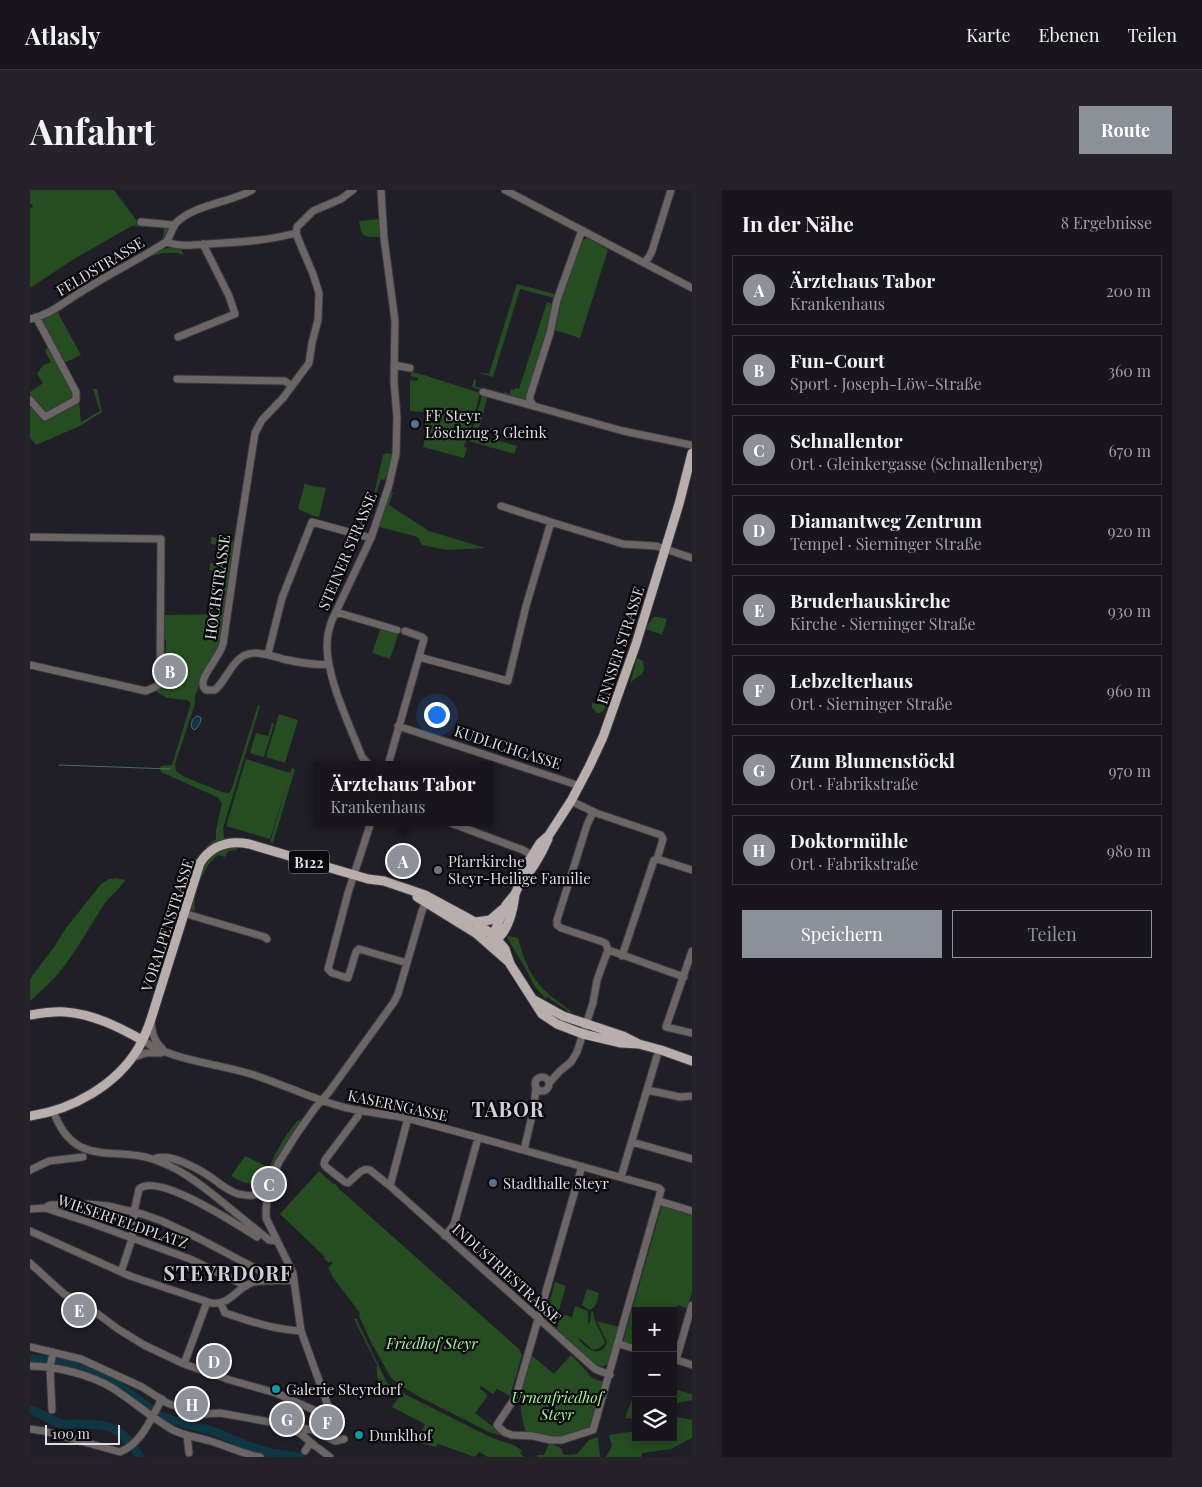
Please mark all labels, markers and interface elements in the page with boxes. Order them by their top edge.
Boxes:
text: Atlasly [25,19,100,51]
text: Karte [966,23,1011,47]
text: Ebenen [1039,23,1099,47]
text: Teilen [1127,23,1177,47]
button: Route [1079,106,1172,154]
text: Anfahrt [30,107,155,154]
text: In der Nähe [742,209,854,237]
text: 8 Ergebnisse [1061,212,1152,233]
street label: FELDSTRASSE [52,232,148,300]
text: Ärztehaus Tabor [790,267,935,293]
text: A [754,280,764,301]
text: 200 m [1106,280,1151,301]
text: Krankenhaus [790,293,885,314]
text: Fun-Court [790,347,885,373]
text: B [754,360,764,381]
text: 360 m [1108,360,1151,381]
text: Sport · Joseph-Löw-Straße [790,373,982,394]
place label: FF Steyr Löschzug 3 Gleink [425,405,547,442]
marker: FF Steyr Löschzug 3 Gleink [409,418,421,430]
text: Schnallentor [790,427,903,453]
text: C [753,440,765,461]
text: 670 m [1108,440,1151,461]
text: Ort · Gleinkergasse (Schnallenberg) [790,453,1043,474]
street label: STEINER STRASSE [313,489,381,613]
text: Diamantweg Zentrum [790,507,982,533]
text: D [753,520,765,541]
text: 920 m [1107,520,1151,541]
street label: HOCHSTRASSE [200,533,234,641]
text: Tempel · Sierninger Straße [790,533,982,554]
street label: ENNSER STRASSE [592,584,648,706]
text: Bruderhauskirche [790,587,950,613]
text: E [754,600,764,621]
text: 930 m [1108,600,1151,621]
text: Kirche · Sierninger Straße [790,613,976,634]
pin: B [154,652,186,690]
text: Lebzelterhaus [790,667,913,693]
text: F [754,680,764,701]
text: 960 m [1107,680,1151,701]
text: Ort · Sierninger Straße [790,693,953,714]
your location [424,702,450,728]
street label: KUDLICHGASSE [452,720,564,774]
text: Zum Blumenstöckl [790,747,955,773]
text: G [753,760,765,781]
text: 970 m [1109,760,1151,781]
popup [313,761,493,826]
text: Ärztehaus Tabor [330,770,476,796]
text: Ort · Fabrikstraße [790,773,918,794]
text: Krankenhaus [330,796,425,817]
text: Doktormühle [790,827,908,853]
text: H [753,840,765,861]
text: 980 m [1107,840,1151,861]
pin: A [387,842,419,880]
road number: B122 [289,850,329,874]
place label: Pfarrkirche Steyr-Heilige Familie [448,851,591,888]
text: Ort · Fabrikstraße [790,853,918,874]
street label: VORALPENSTRASSE [136,856,198,995]
marker: Pfarrkirche Steyr-Heilige Familie [432,864,444,876]
button: Speichern [742,910,942,958]
button: Teilen [952,910,1152,958]
street label: KASERNGASSE [346,1085,450,1125]
district label: TABOR [471,1095,545,1122]
pin: C [253,1165,285,1203]
place label: Stadthalle Steyr [503,1173,609,1193]
marker: Stadthalle Steyr [487,1177,499,1189]
street label: WIESERFELDPLATZ [54,1189,191,1253]
street label: INDUSTRIESTRASSE [448,1219,566,1327]
district label: STEYRDORF [163,1259,293,1286]
pin: E [63,1291,95,1329]
map controls [632,1307,677,1442]
button: + [632,1307,677,1352]
park label: Friedhof Steyr [385,1333,478,1353]
pin: D [198,1342,230,1380]
button: − [632,1352,677,1397]
place label: Galerie Steyrdorf [286,1379,402,1399]
marker: Galerie Steyrdorf [270,1383,282,1395]
pin: H [176,1385,208,1423]
park label: Urnenfriedhof Steyr [512,1387,606,1424]
button: layers [632,1397,677,1442]
pin: G [271,1400,303,1438]
pin: F [311,1403,343,1441]
scale bar [45,1422,120,1445]
text: 100 m [52,1424,90,1443]
place label: Dunklhof [369,1425,433,1445]
marker: Dunklhof [353,1429,365,1441]

